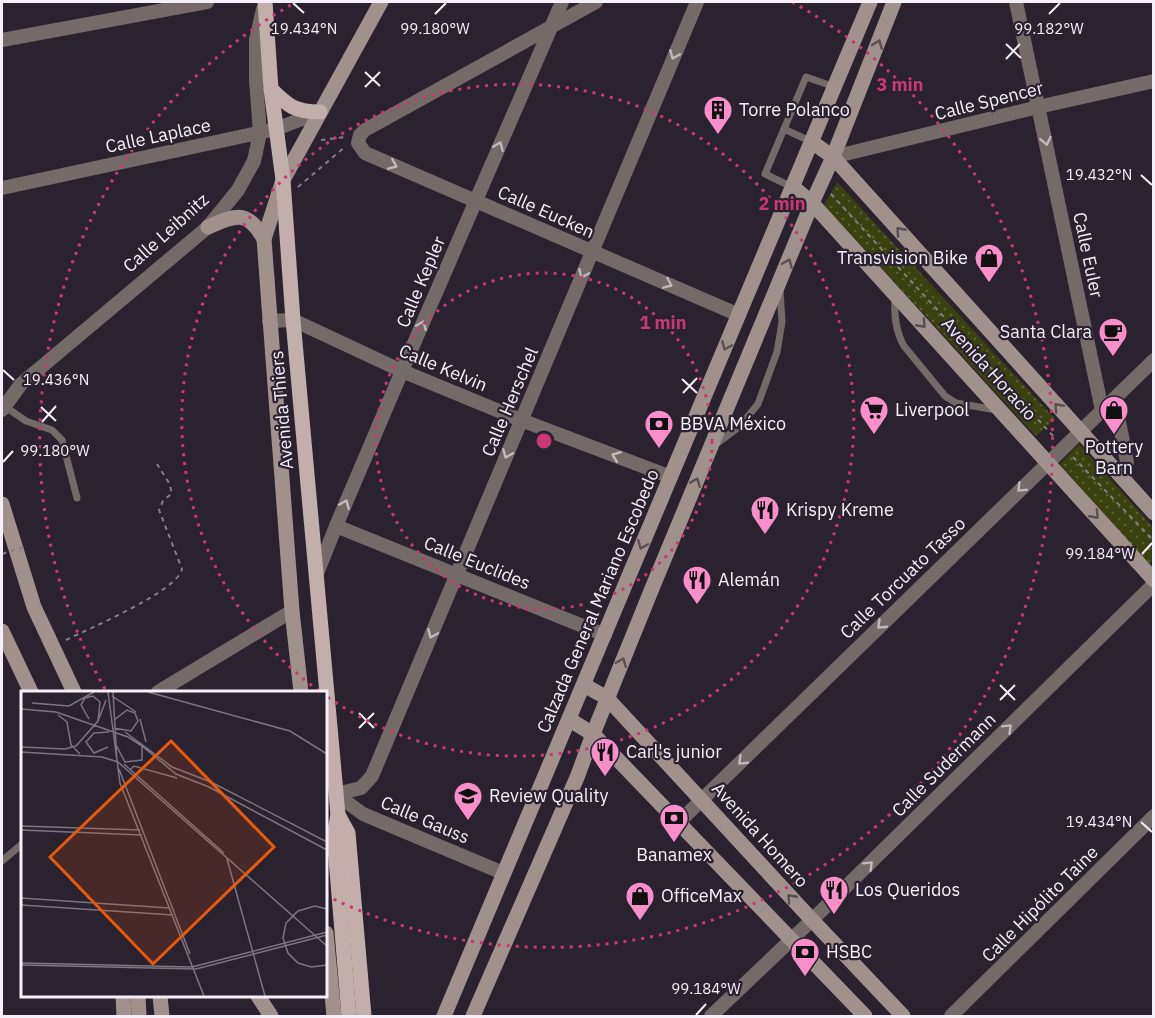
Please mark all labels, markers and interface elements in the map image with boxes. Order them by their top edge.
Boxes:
text: 19.434°N [271,19,337,38]
text: 99.180°W [400,19,470,38]
text: 99.182°W [1014,19,1084,38]
one-way arrow [871,39,883,50]
one-way arrow [669,49,681,60]
text: 3 min [876,73,924,96]
street label: Calle Spencer [932,76,1046,125]
building icon: Torre Polanco [702,94,734,136]
place label: Torre Polanco [739,98,850,121]
street label: Calle Laplace [103,113,213,158]
one-way arrow [1038,136,1051,146]
one-way arrow [492,141,504,152]
one-way arrow [386,158,397,170]
text: 19.432°N [1066,165,1132,184]
street label: Calle Eucken [494,180,598,243]
street label: Calle Leibnitz [118,188,213,277]
text: 2 min [758,192,806,215]
street label: Calle Euler [1068,210,1109,300]
one-way arrow [896,227,907,238]
street label: Calle Kepler [391,232,450,331]
shop icon: Transvision Bike [973,242,1005,284]
place label: Transvision Bike [837,246,968,269]
one-way arrow [781,258,793,269]
one-way arrow [578,268,590,279]
one-way arrow [662,277,673,289]
text: 1 min [639,311,687,334]
street label: Avenida Horacio [937,312,1042,425]
cafe icon: Santa Clara [1097,316,1129,358]
one-way arrow [915,317,926,328]
one-way arrow [415,320,427,331]
place label: Santa Clara [1000,320,1092,343]
street label: Calle Kelvin [396,339,491,396]
one-way arrow [721,340,733,351]
street label: Calle Herschel [476,344,543,460]
street label: Avenida Thiers [265,350,298,470]
text: 19.436°N [23,370,89,389]
supermarket icon: Liverpool [858,394,890,436]
shop icon: Pottery Barn [1098,394,1130,436]
place label: Liverpool [895,398,969,421]
one-way arrow [1054,404,1065,414]
bank icon: BBVA México [643,408,675,450]
place label: BBVA México [680,412,786,435]
centre of rings [534,431,554,451]
place label: Pottery Barn [1085,435,1143,479]
text: 99.180°W [20,441,90,460]
one-way arrow [502,448,514,459]
one-way arrow [611,451,622,464]
street label: Calzada General Mariano Escobedo [531,465,664,736]
one-way arrow [689,477,701,488]
one-way arrow [1017,481,1028,492]
restaurant icon: Krispy Kreme [749,494,781,536]
place label: Krispy Kreme [786,498,894,521]
one-way arrow [338,500,350,511]
one-way arrow [1088,508,1099,519]
street label: Calle Torcuato Tasso [835,512,970,644]
street label: Calle Euclides [421,531,534,594]
one-way arrow [637,539,649,550]
text: 99.184°W [1065,544,1135,563]
restaurant icon: Alemán [681,564,713,606]
place label: Alemán [718,568,780,591]
one-way arrow [878,617,889,628]
one-way arrow [427,628,439,639]
one-way arrow [615,657,627,668]
inset map [21,691,327,997]
street label: Calle Sudermann [887,708,1001,822]
one-way arrow [1001,724,1011,735]
restaurant icon: Carl's junior [589,736,621,778]
place label: Carl's junior [626,740,722,763]
one-way arrow [738,753,749,764]
street label: Avenida Homero [707,777,814,892]
school or university icon: Review Quality [452,780,484,822]
place label: Review Quality [489,784,609,807]
street label: Calle Gauss [377,791,473,849]
bank icon: Banamex [658,802,690,844]
text: 19.434°N [1066,812,1132,831]
street label: Calle Hipólito Taine [977,840,1103,967]
place label: Banamex [636,843,712,866]
one-way arrow [861,861,872,872]
restaurant icon: Los Queridos [818,874,850,916]
place label: Los Queridos [855,878,960,901]
shop icon: OfficeMax [624,880,656,922]
place label: OfficeMax [661,884,742,907]
one-way arrow [787,894,798,904]
bank icon: HSBC [789,936,821,978]
place label: HSBC [826,940,872,963]
text: 99.184°W [671,979,741,998]

